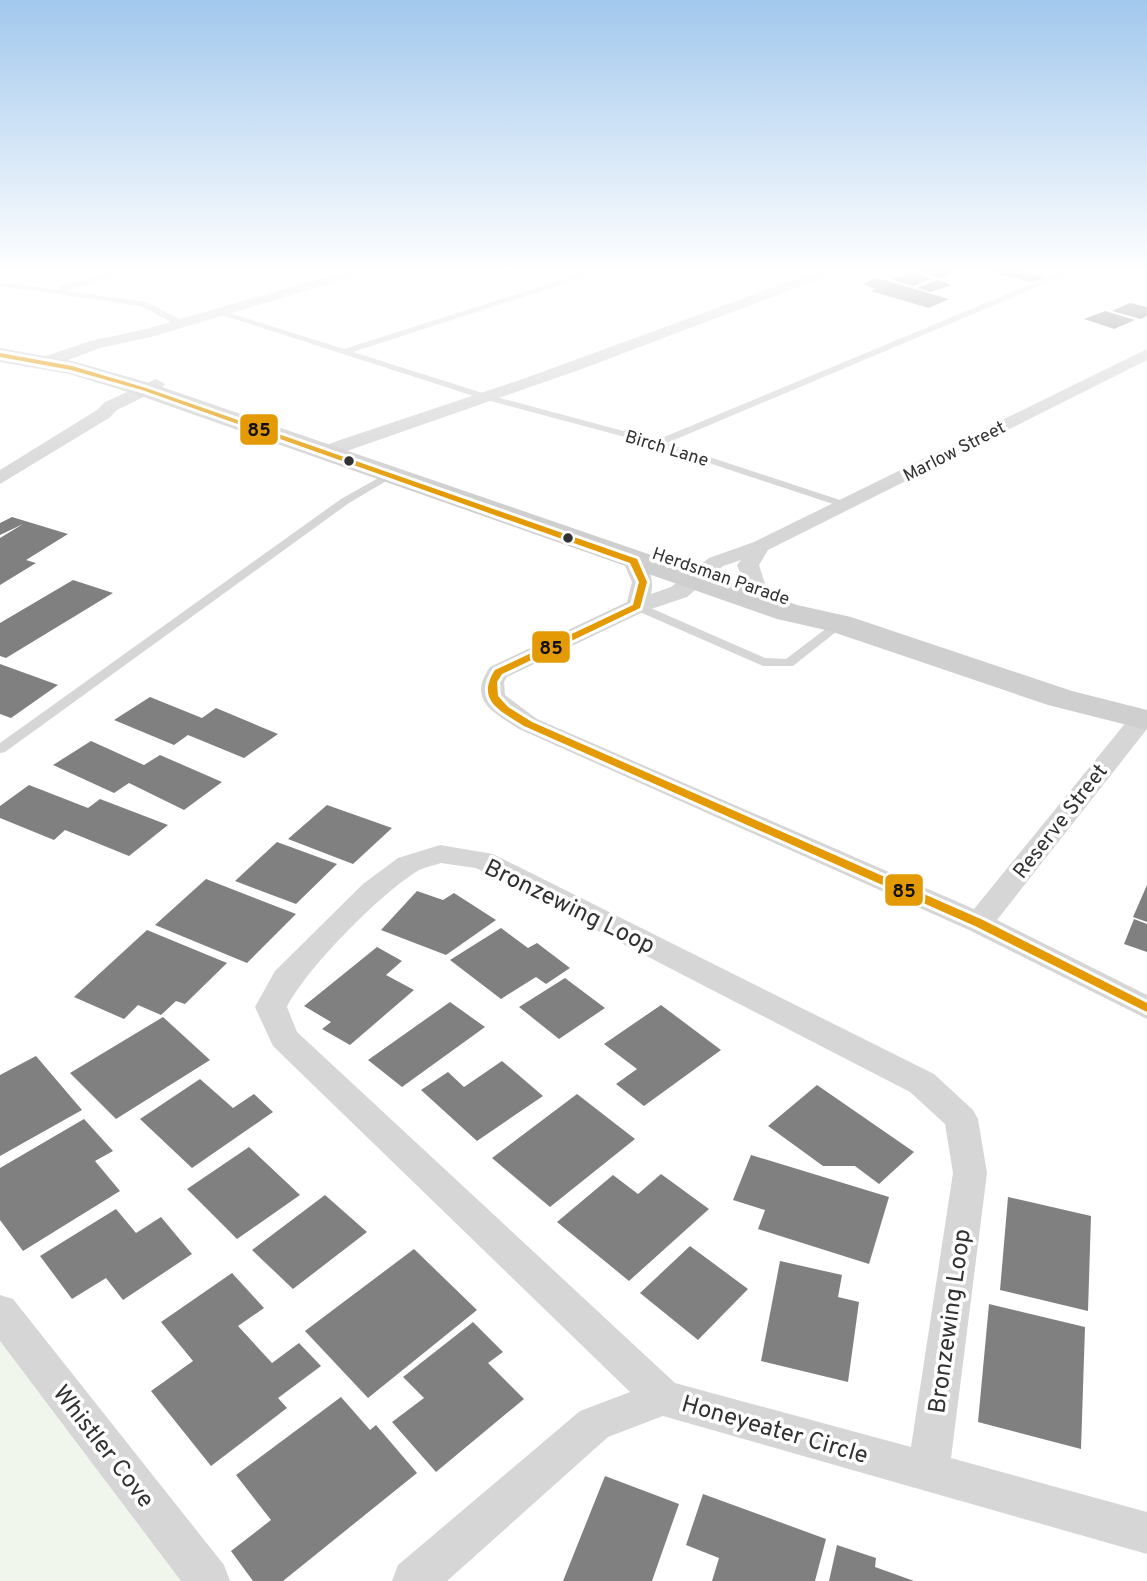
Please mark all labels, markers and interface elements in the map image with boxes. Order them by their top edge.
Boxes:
line badge: 85 [239,413,279,446]
street label: Marlow Street [900,417,1010,488]
text: 85 [247,419,271,443]
street label: Birch Lane [622,426,711,473]
unlabelled marker [342,454,356,468]
unlabelled marker [561,531,575,545]
street label: Herdsman Parade [649,543,792,612]
line badge: 85 [531,630,571,664]
text: 85 [539,637,563,661]
street label: Reserve Street [1008,759,1115,885]
street label: Bronzewing Loop [479,854,659,962]
line badge: 85 [884,873,924,907]
text: 85 [892,880,916,904]
street label: Bronzewing Loop [923,1227,979,1416]
street label: Whistler Cove [45,1380,160,1515]
street label: Honeyeater Circle [678,1390,871,1472]

